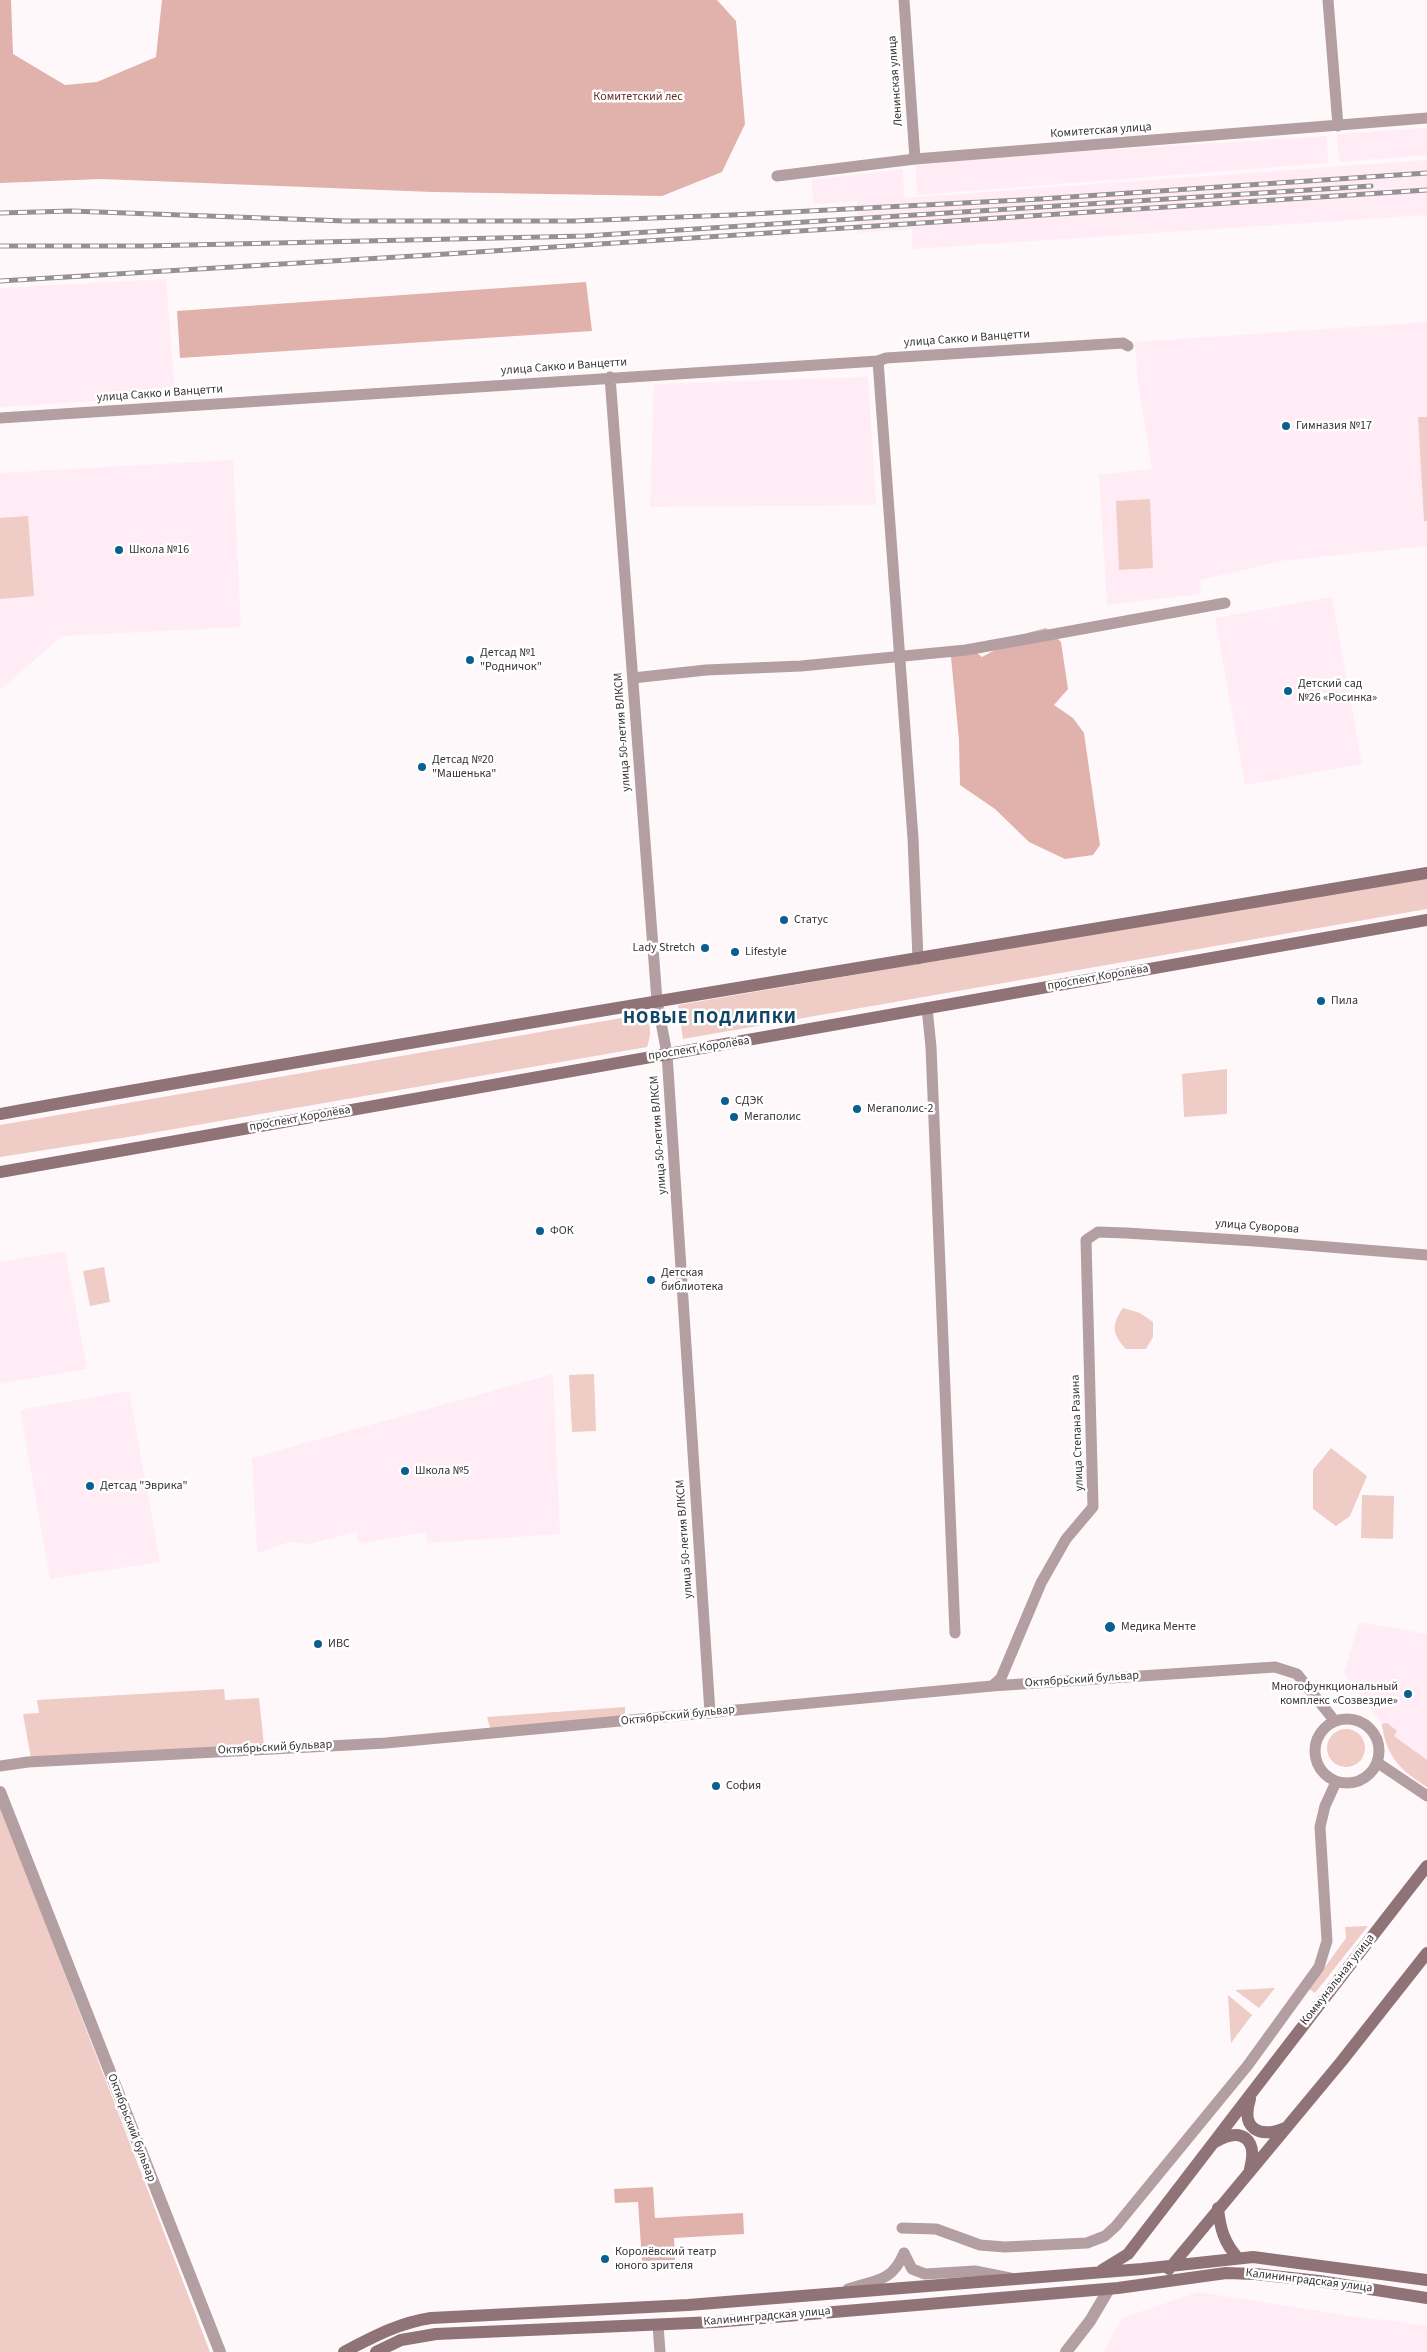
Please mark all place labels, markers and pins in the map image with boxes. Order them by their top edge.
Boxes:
place label: Гимназия №17 [1296,419,1372,433]
marker: Гимназия №17 [1280,420,1292,432]
place label: Школа №16 [129,543,189,557]
marker: Школа №16 [113,544,125,556]
place label: Детсад №1 "Родничок" [480,646,542,674]
marker: Детсад №1 "Родничок" [464,654,476,666]
place label: Детский сад №26 «Росинка» [1298,677,1377,705]
marker: Детский сад №26 «Росинка» [1282,685,1294,697]
place label: Детсад №20 "Машенька" [432,753,496,781]
marker: Детсад №20 "Машенька" [416,761,428,773]
place label: Статус [794,913,828,927]
marker: Статус [778,914,790,926]
place label: Lady Stretch [633,941,695,955]
marker: Lady Stretch [699,942,711,954]
place label: Lifestyle [745,945,787,959]
marker: Lifestyle [729,946,741,958]
place label: Пила [1331,994,1358,1008]
marker: Пила [1315,995,1327,1007]
place label: СДЭК [735,1094,763,1108]
marker: СДЭК [719,1095,731,1107]
place label: Мегаполис-2 [867,1102,933,1116]
marker: Мегаполис-2 [851,1103,863,1115]
place label: Мегаполис [744,1110,801,1124]
marker: Мегаполис [728,1111,740,1123]
place label: ФОК [550,1224,574,1238]
marker: ФОК [534,1225,546,1237]
place label: Детская библиотека [661,1266,723,1294]
marker: Детская библиотека [645,1274,657,1286]
place label: Школа №5 [415,1464,469,1478]
marker: Школа №5 [399,1465,411,1477]
place label: Детсад "Эврика" [100,1479,188,1493]
marker: Детсад "Эврика" [84,1480,96,1492]
marker: Медика Менте [1103,1620,1117,1634]
place label: Медика Менте [1121,1620,1196,1634]
place label: ИВС [328,1637,350,1651]
marker: ИВС [312,1638,324,1650]
place label: Многофункциональный комплекс «Созвездие» [1271,1680,1398,1708]
marker: Многофункциональный комплекс «Созвездие» [1402,1688,1414,1700]
place label: София [726,1779,761,1793]
marker: София [710,1780,722,1792]
place label: Королёвский театр юного зрителя [615,2245,717,2273]
marker: Королёвский театр юного зрителя [599,2253,611,2265]

